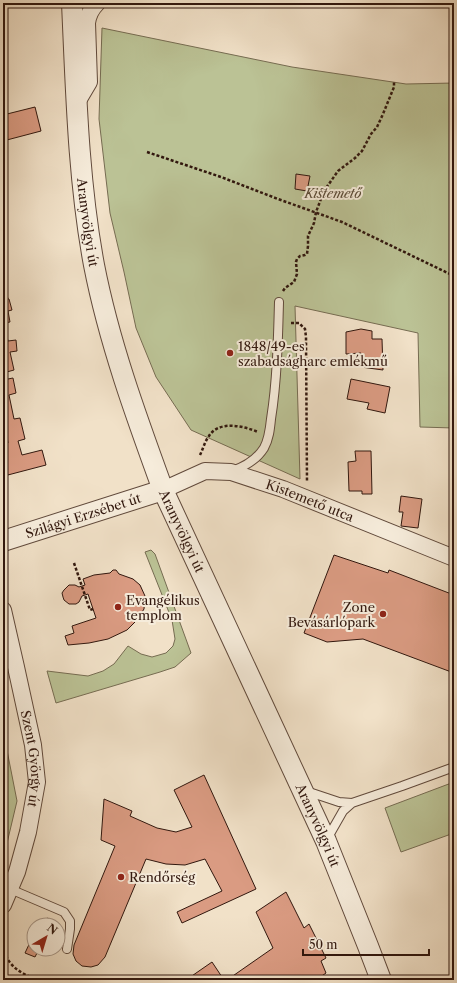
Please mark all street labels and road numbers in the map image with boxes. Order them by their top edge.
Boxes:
street label: Aranyvölgyi út [74,176,102,268]
street label: Kistemető utca [264,476,356,525]
street label: Aranyvölgyi út [156,486,208,575]
street label: Szilágyi Erzsébet út [23,489,143,541]
street label: Szent György út [18,709,45,809]
street label: Aranyvölgyi út [292,780,344,869]

